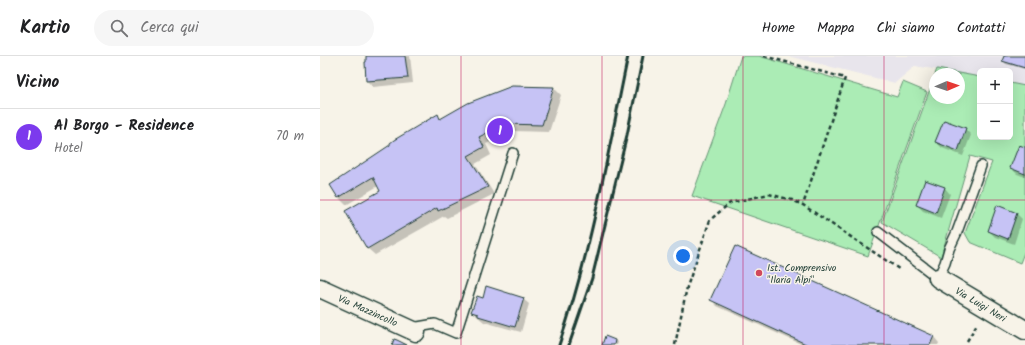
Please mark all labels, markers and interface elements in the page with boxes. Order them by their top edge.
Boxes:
search box [94,10,374,46]
text: Kartio [20,13,70,43]
text: Cerca qui [140,16,199,40]
icon: search [108,17,130,39]
text: Home [762,17,795,39]
text: Mappa [817,17,854,39]
text: Chi siamo [876,17,935,39]
text: Contatti [957,17,1005,39]
north arrow [929,68,965,104]
map controls [977,68,1013,140]
button: + [977,68,1013,104]
text: Vicino [16,69,59,96]
button: − [977,104,1013,140]
text: Al Borgo - Residence [54,114,194,138]
pin: 1 [487,116,513,146]
text: 1 [27,126,31,147]
text: 70 m [276,126,304,147]
text: Hotel [54,138,83,159]
your location [673,246,693,266]
place label: Ist. Comprensivo "Ilaria Alpi" [767,260,837,288]
marker: Ist. Comprensivo "Ilaria Alpi" [754,268,764,278]
street label: Via Luigi Neri [952,283,1010,327]
street label: Via Mazzincollo [335,291,400,331]

